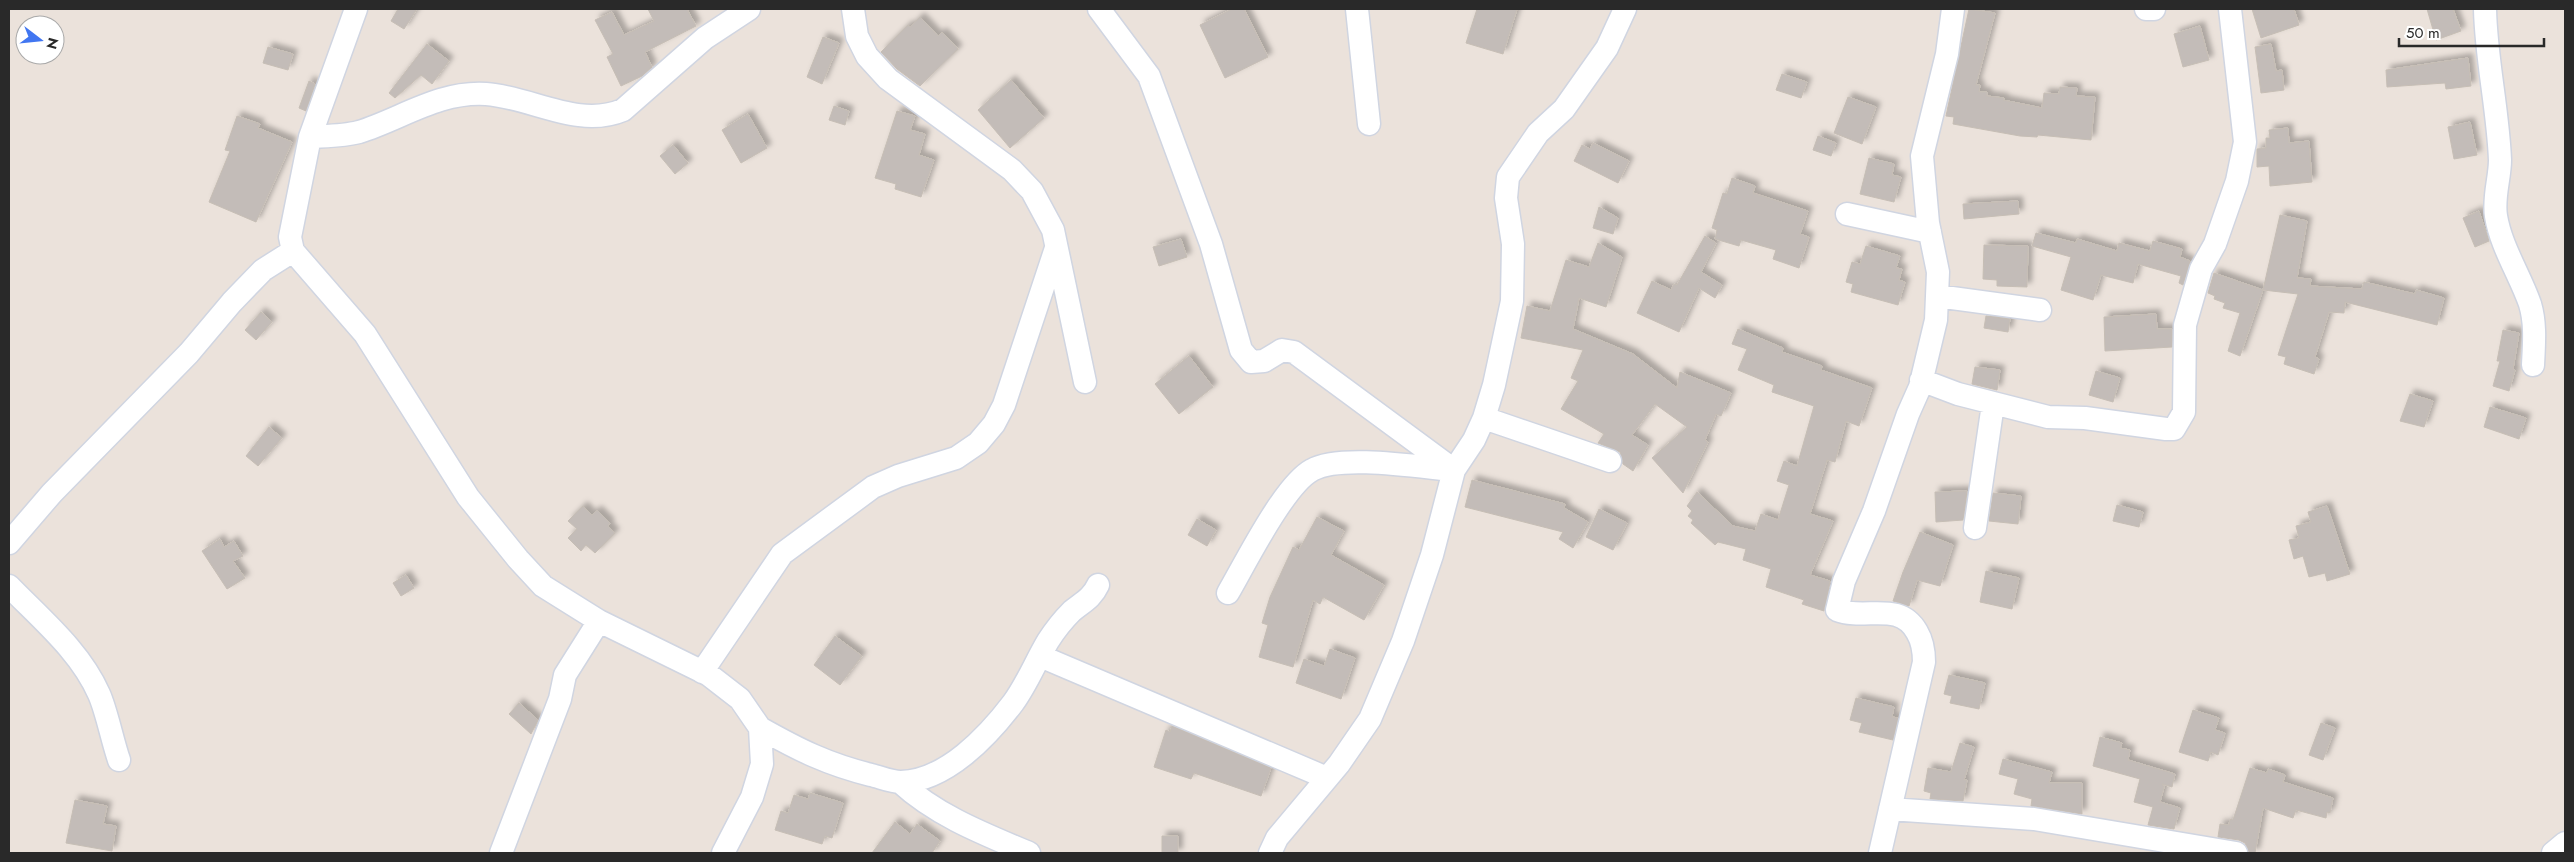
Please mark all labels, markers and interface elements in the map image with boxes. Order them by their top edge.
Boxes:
north arrow [15,15,65,65]
scale bar [2399,15,2544,47]
text: 50 m [2406,22,2440,44]
text: N [41,35,64,52]

